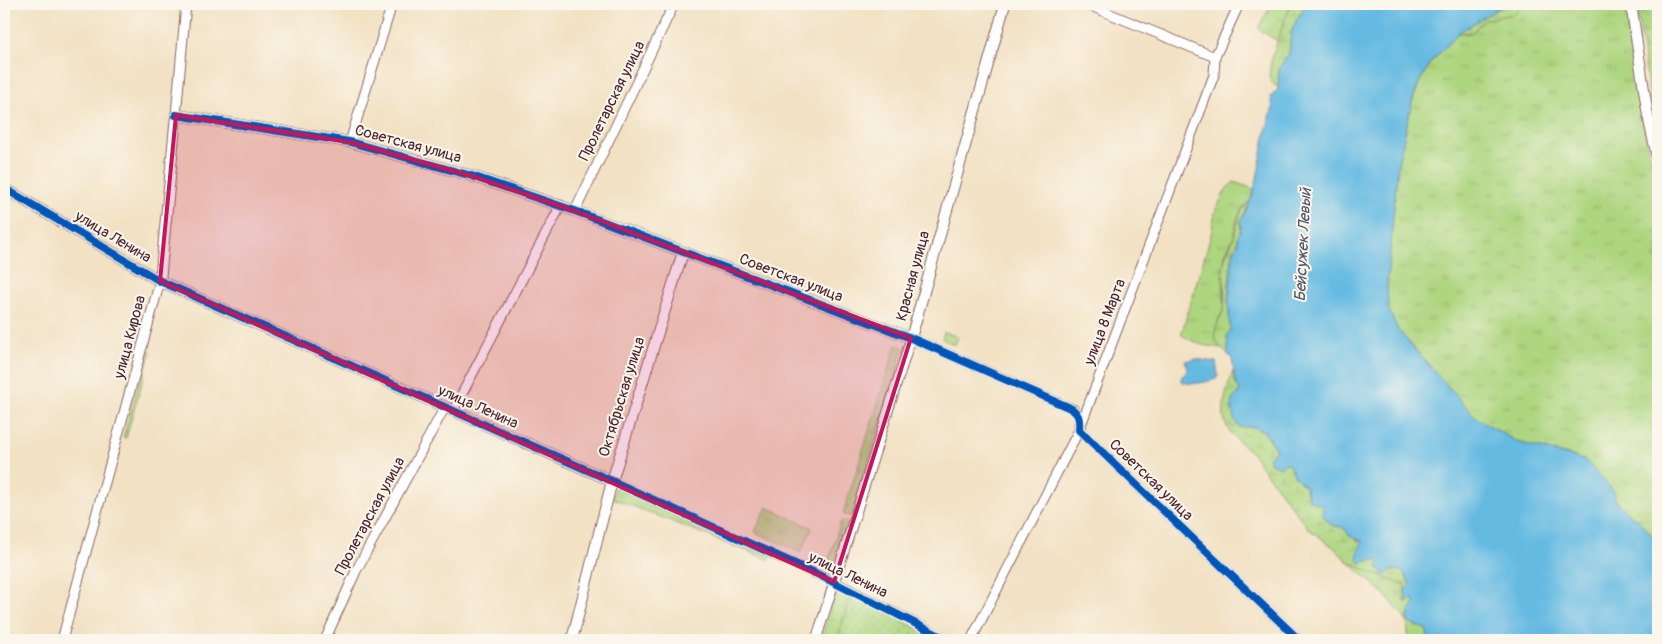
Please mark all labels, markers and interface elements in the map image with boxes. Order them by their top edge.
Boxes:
street label: Пролетарская улица [575,38,649,164]
street label: Советская улица [353,121,463,167]
water label: Бейсужек Левый [1290,187,1316,302]
street label: улица Ленина [71,206,155,267]
street label: Красная улица [892,229,934,323]
street label: Советская улица [736,249,846,307]
street label: улица 8 Марта [1080,276,1130,369]
street label: улица Кирова [110,293,150,382]
street label: Октябрьская улица [595,335,649,459]
street label: улица Ленина [434,381,521,433]
street label: Советская улица [1105,435,1197,525]
street label: Пролетарская улица [331,454,409,578]
street label: улица Ленина [804,547,891,602]

